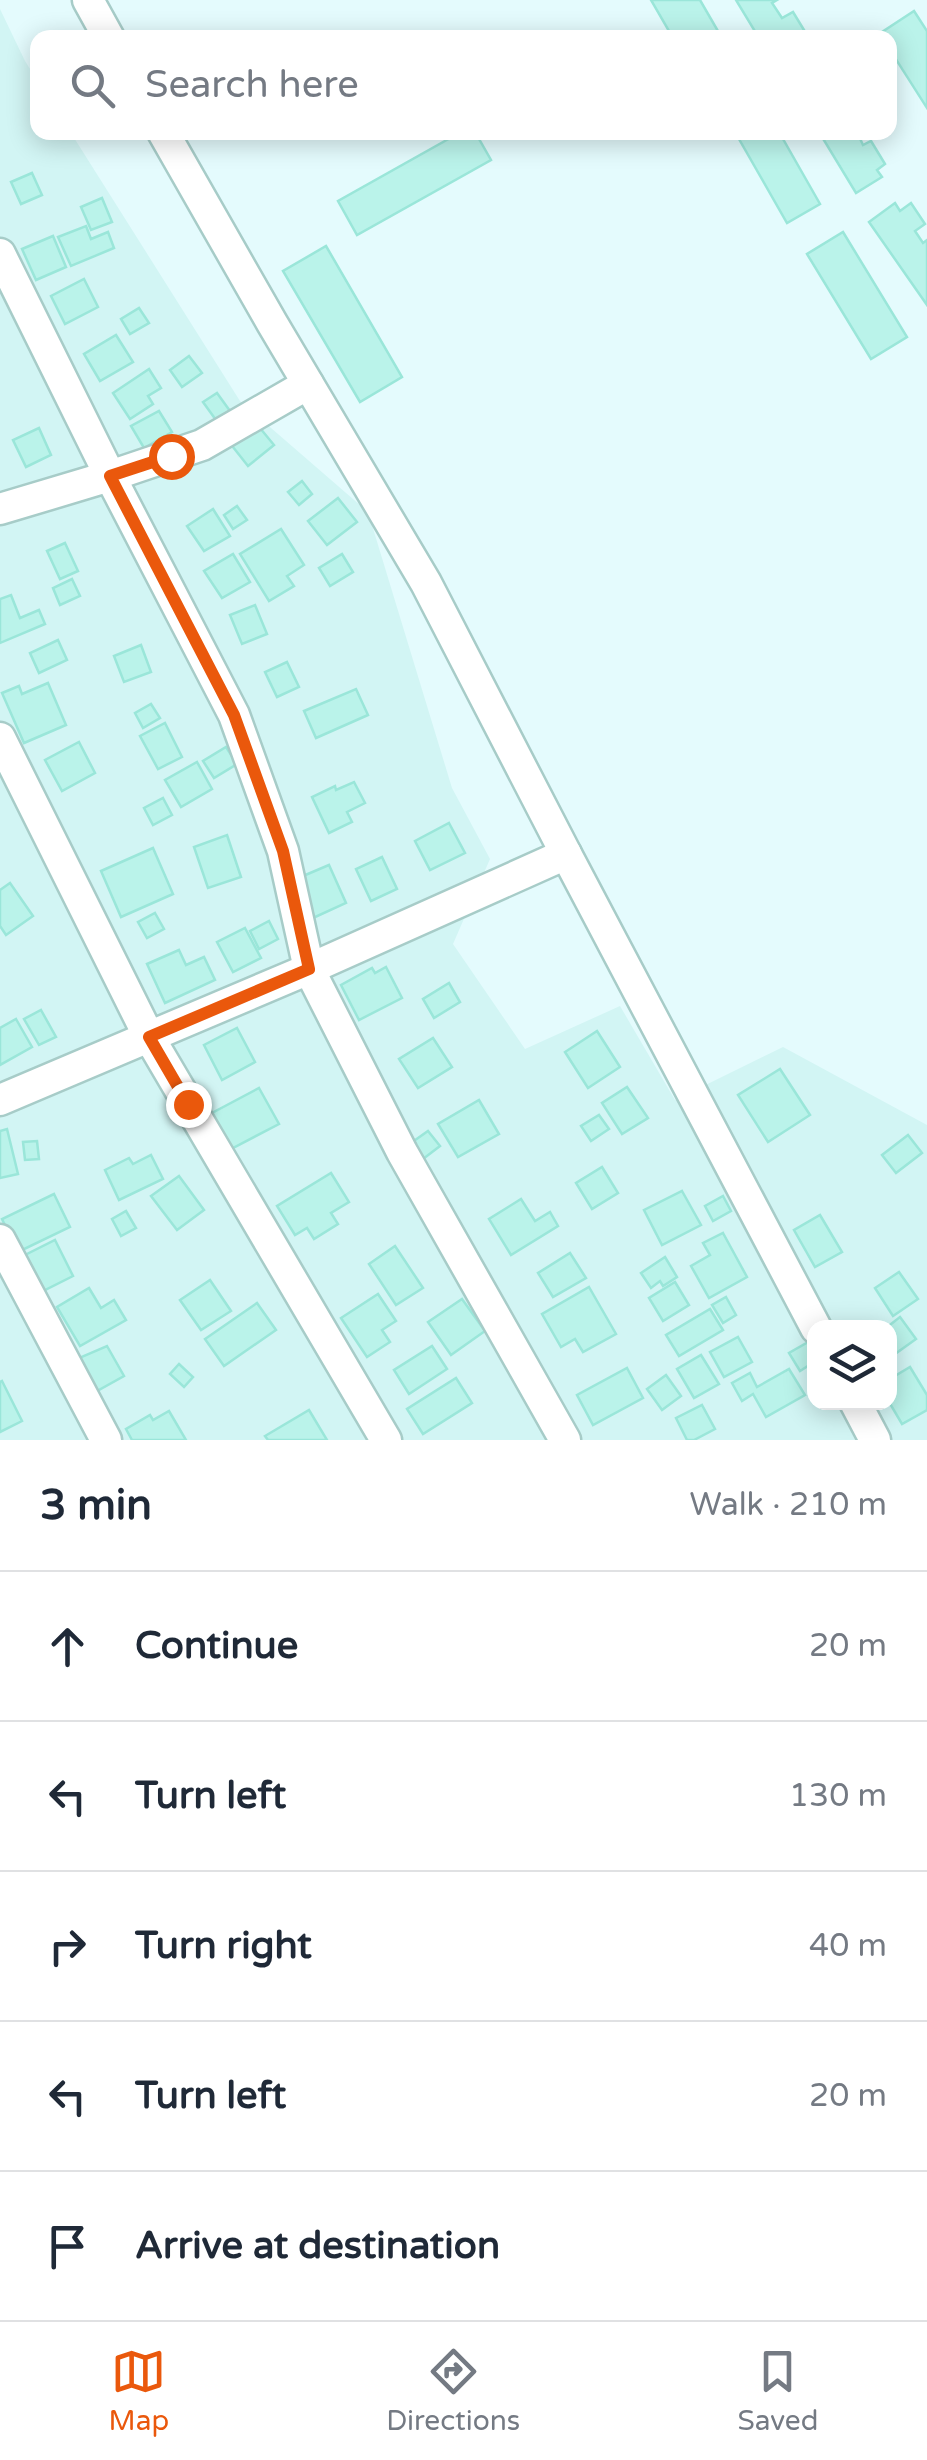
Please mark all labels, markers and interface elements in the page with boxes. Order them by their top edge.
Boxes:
search box [30,30,897,140]
icon: search [65,58,120,113]
text: Search here [145,62,359,108]
route start [149,434,195,480]
route end [166,1082,212,1128]
map controls [807,1320,897,1410]
button: layers [807,1320,897,1410]
text: 3 min [40,1480,152,1531]
text: Walk · 210 m [690,1486,887,1524]
icon: ahead [40,1619,95,1674]
text: Continue [135,1623,298,1669]
text: 20 m [809,1627,887,1665]
icon: left [40,1769,95,1824]
text: Turn left [135,1773,286,1819]
text: 130 m [789,1777,887,1815]
icon: right [40,1919,95,1974]
text: Turn right [135,1923,312,1969]
text: 40 m [809,1927,887,1965]
icon: left [40,2069,95,2124]
text: Turn left [135,2073,286,2119]
text: 20 m [809,2077,887,2115]
icon: arrive [40,2219,95,2274]
text: Arrive at destination [135,2223,500,2269]
tab: Map [109,2344,169,2438]
tab: Directions [386,2344,520,2438]
tab: Saved [737,2344,818,2438]

